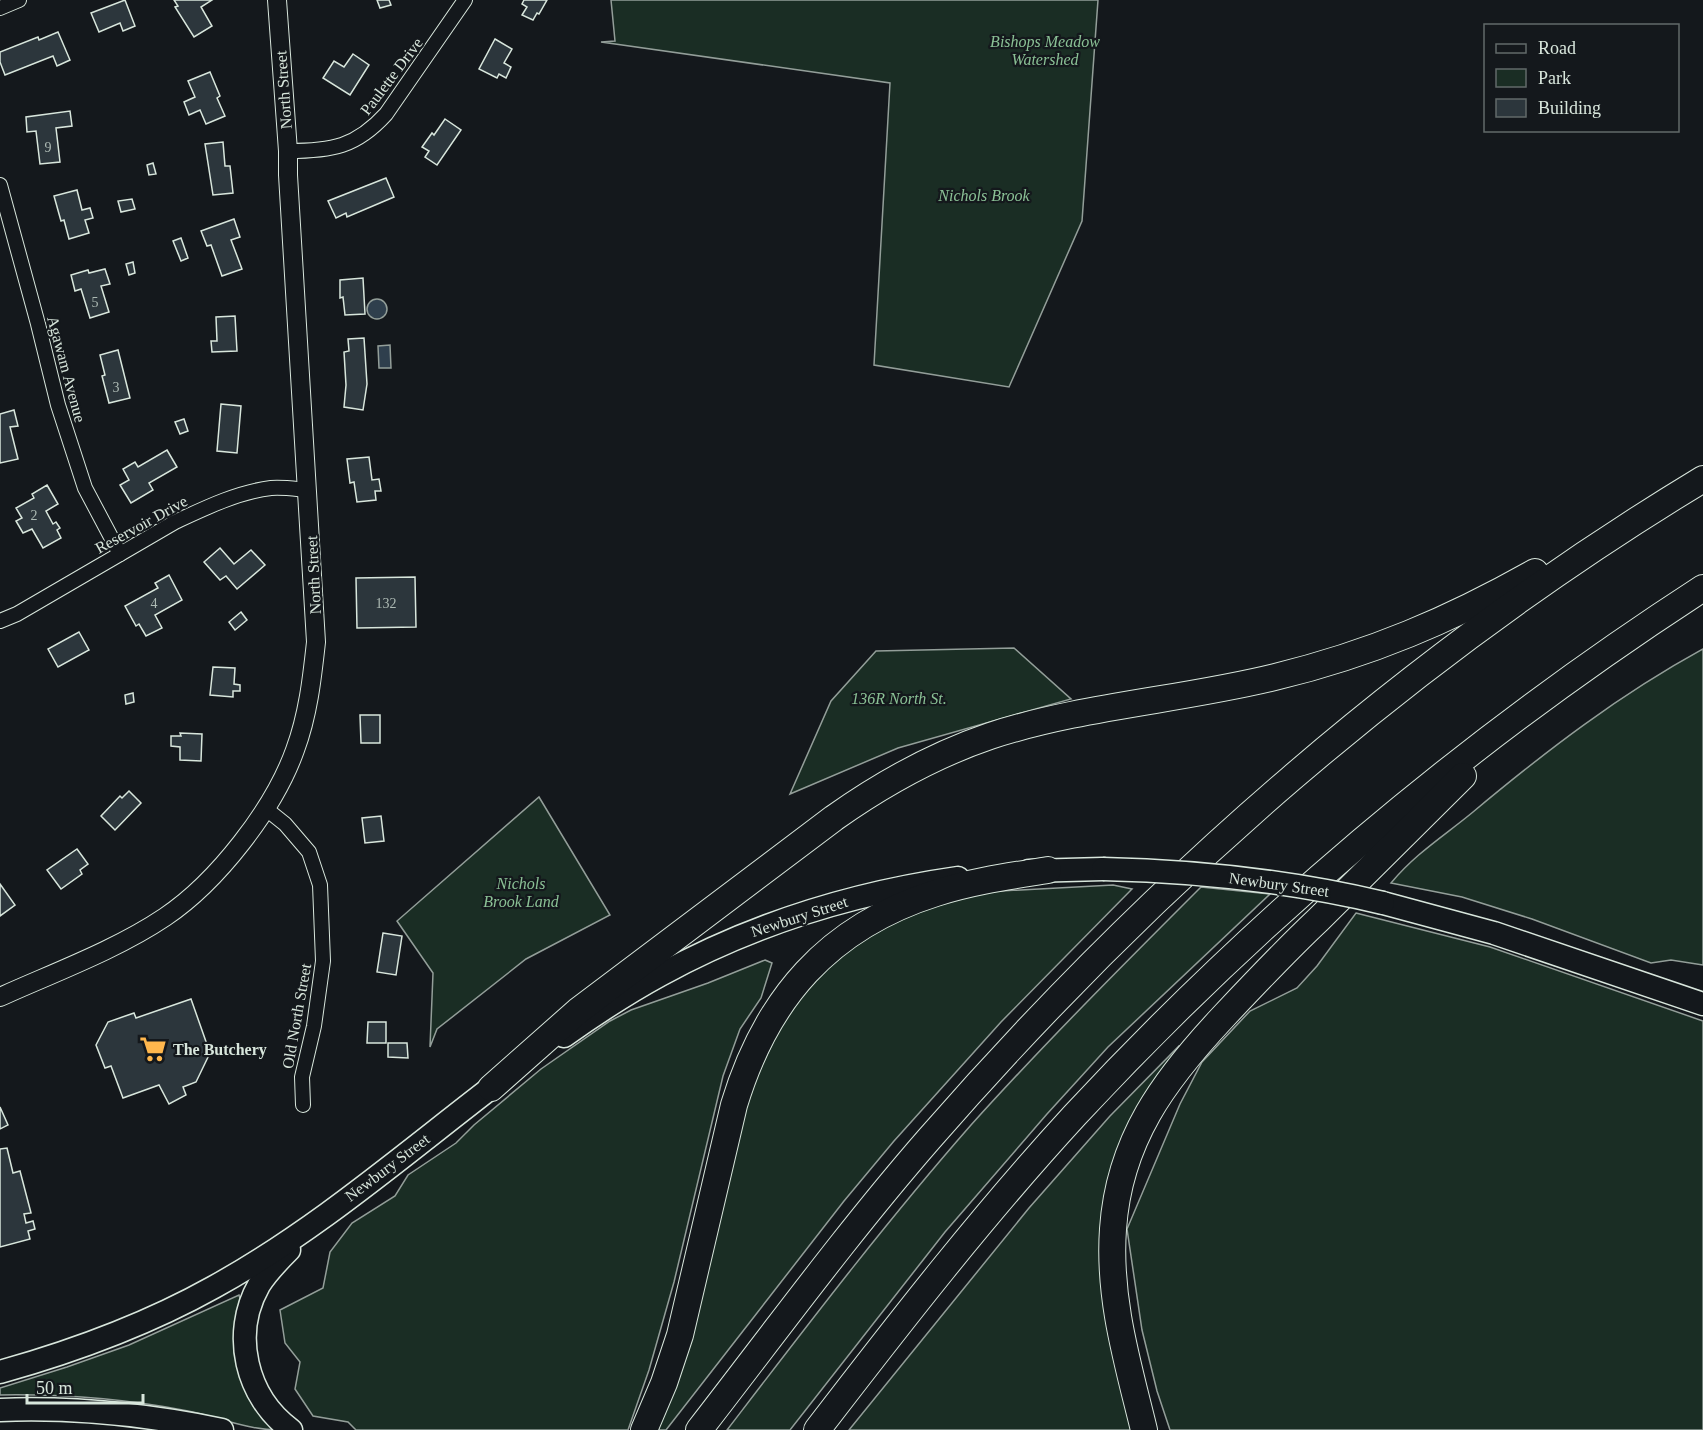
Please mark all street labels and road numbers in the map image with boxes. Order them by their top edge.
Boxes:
street label: Paulette Drive [357,34,426,118]
street label: North Street [272,50,295,130]
street label: Agawam Avenue [43,314,89,424]
street label: Reservoir Drive [92,492,190,557]
street label: North Street [303,535,324,615]
street label: Newbury Street [1228,869,1331,901]
street label: Newbury Street [749,893,851,941]
street label: Old North Street [279,962,314,1070]
street label: Newbury Street [342,1130,434,1205]

